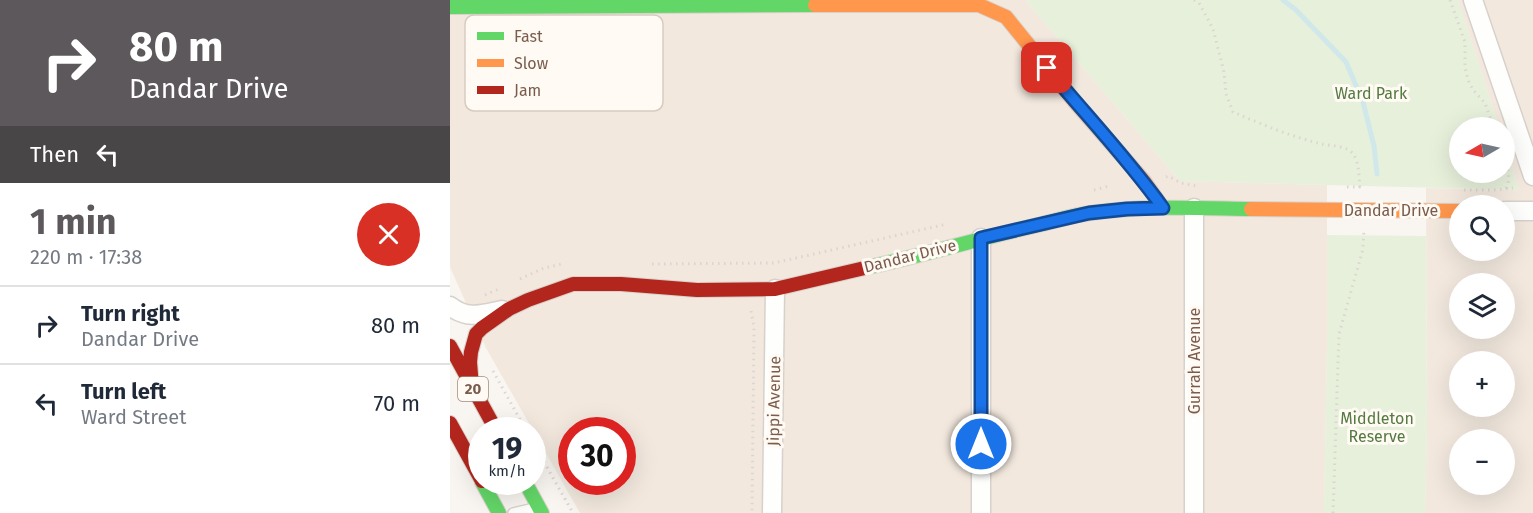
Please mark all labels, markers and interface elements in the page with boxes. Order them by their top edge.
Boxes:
legend [465,15,663,111]
text: 80 m [129,22,223,72]
icon: right [30,24,108,102]
text: Fast [514,27,543,46]
pin [1021,42,1072,93]
icon: arrive [1030,51,1063,84]
text: Slow [514,54,549,73]
text: Dandar Drive [129,73,288,105]
text: Jam [514,81,541,100]
park label: Ward Park [1335,84,1408,103]
north arrow [1449,117,1515,183]
map controls [1449,117,1515,495]
icon: left [91,138,124,171]
text: Then [30,141,79,168]
button: search [1449,195,1515,261]
text: 1 min [30,200,117,244]
street label: Dandar Drive [1344,201,1438,220]
button: close [357,203,420,266]
street label: Dandar Drive [862,235,958,277]
text: 220 m · 17:38 [30,245,142,269]
button: layers [1449,273,1515,339]
text: Turn right [81,300,180,327]
street label: Gurrah Avenue [1185,308,1204,414]
icon: right [30,309,63,342]
text: 80 m [371,312,420,339]
text: Dandar Drive [81,327,199,351]
button: + [1449,351,1515,417]
street label: Jippi Avenue [764,356,784,446]
road number: 20 [458,377,488,401]
text: Turn left [81,378,166,405]
icon: left [30,387,63,420]
text: 70 m [374,390,420,417]
text: Ward Street [81,405,186,429]
park label: Middleton Reserve [1340,409,1414,446]
position arrow [949,412,1013,476]
speed limit sign: 30 [558,417,636,495]
button: − [1449,429,1515,495]
text: 19 [492,431,522,467]
text: km/h [488,462,526,480]

